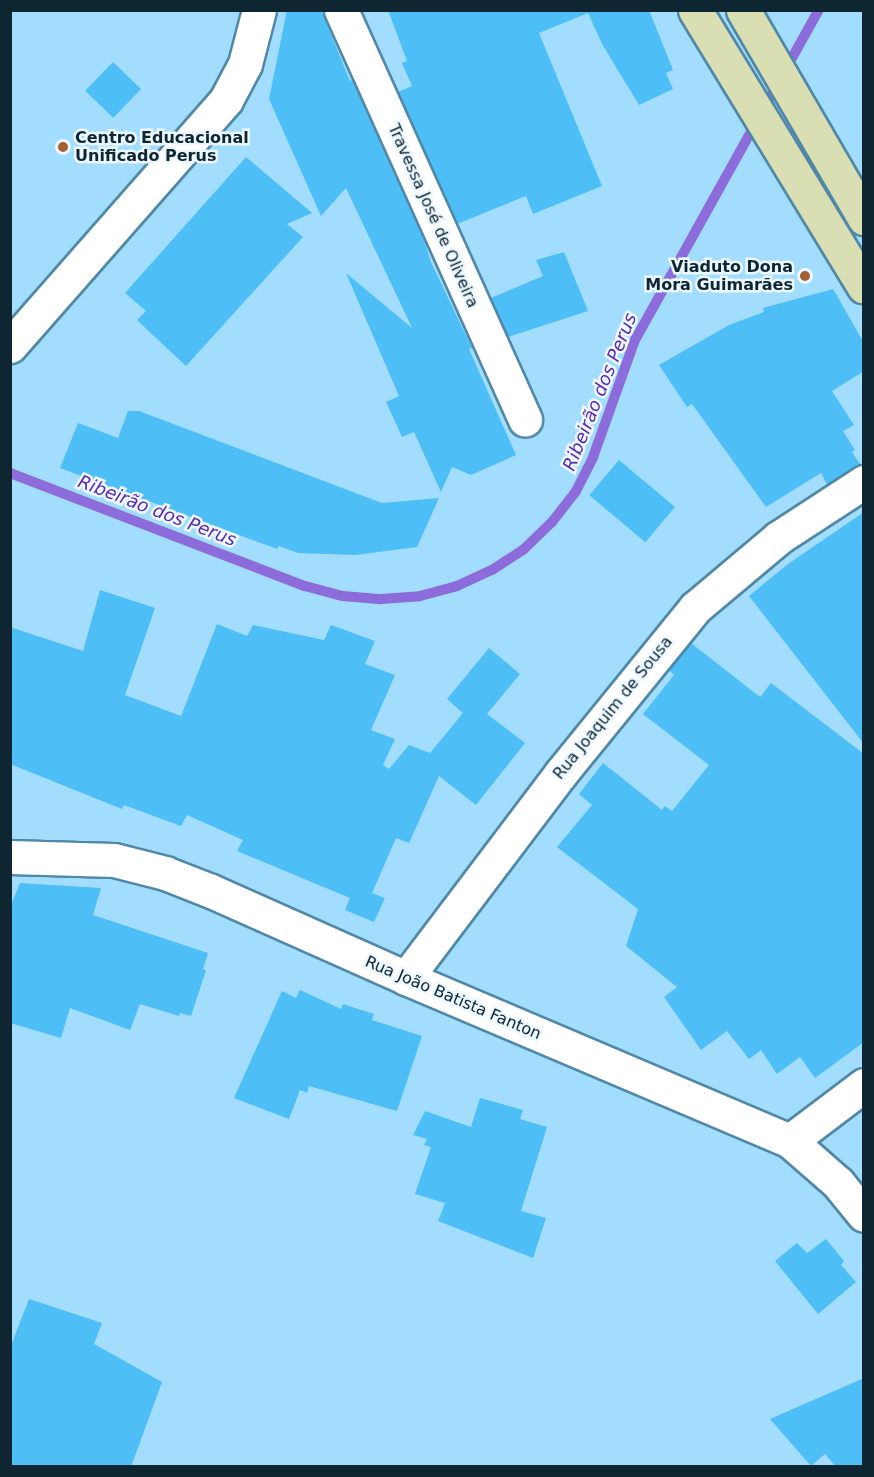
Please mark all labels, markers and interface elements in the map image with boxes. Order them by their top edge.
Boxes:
street label: Travessa José de Oliveira [384,121,482,311]
place label: Centro Educacional Unificado Perus [75,128,249,166]
marker: Centro Educacional Unificado Perus [56,140,70,154]
place label: Viaduto Dona Mora Guimarães [645,257,793,295]
marker: Viaduto Dona Mora Guimarães [798,269,812,283]
water label: Ribeirão dos Perus [559,310,641,474]
water label: Ribeirão dos Perus [75,471,239,551]
street label: Rua Joaquim de Sousa [549,633,677,783]
street label: Rua João Batista Fanton [362,952,544,1044]

